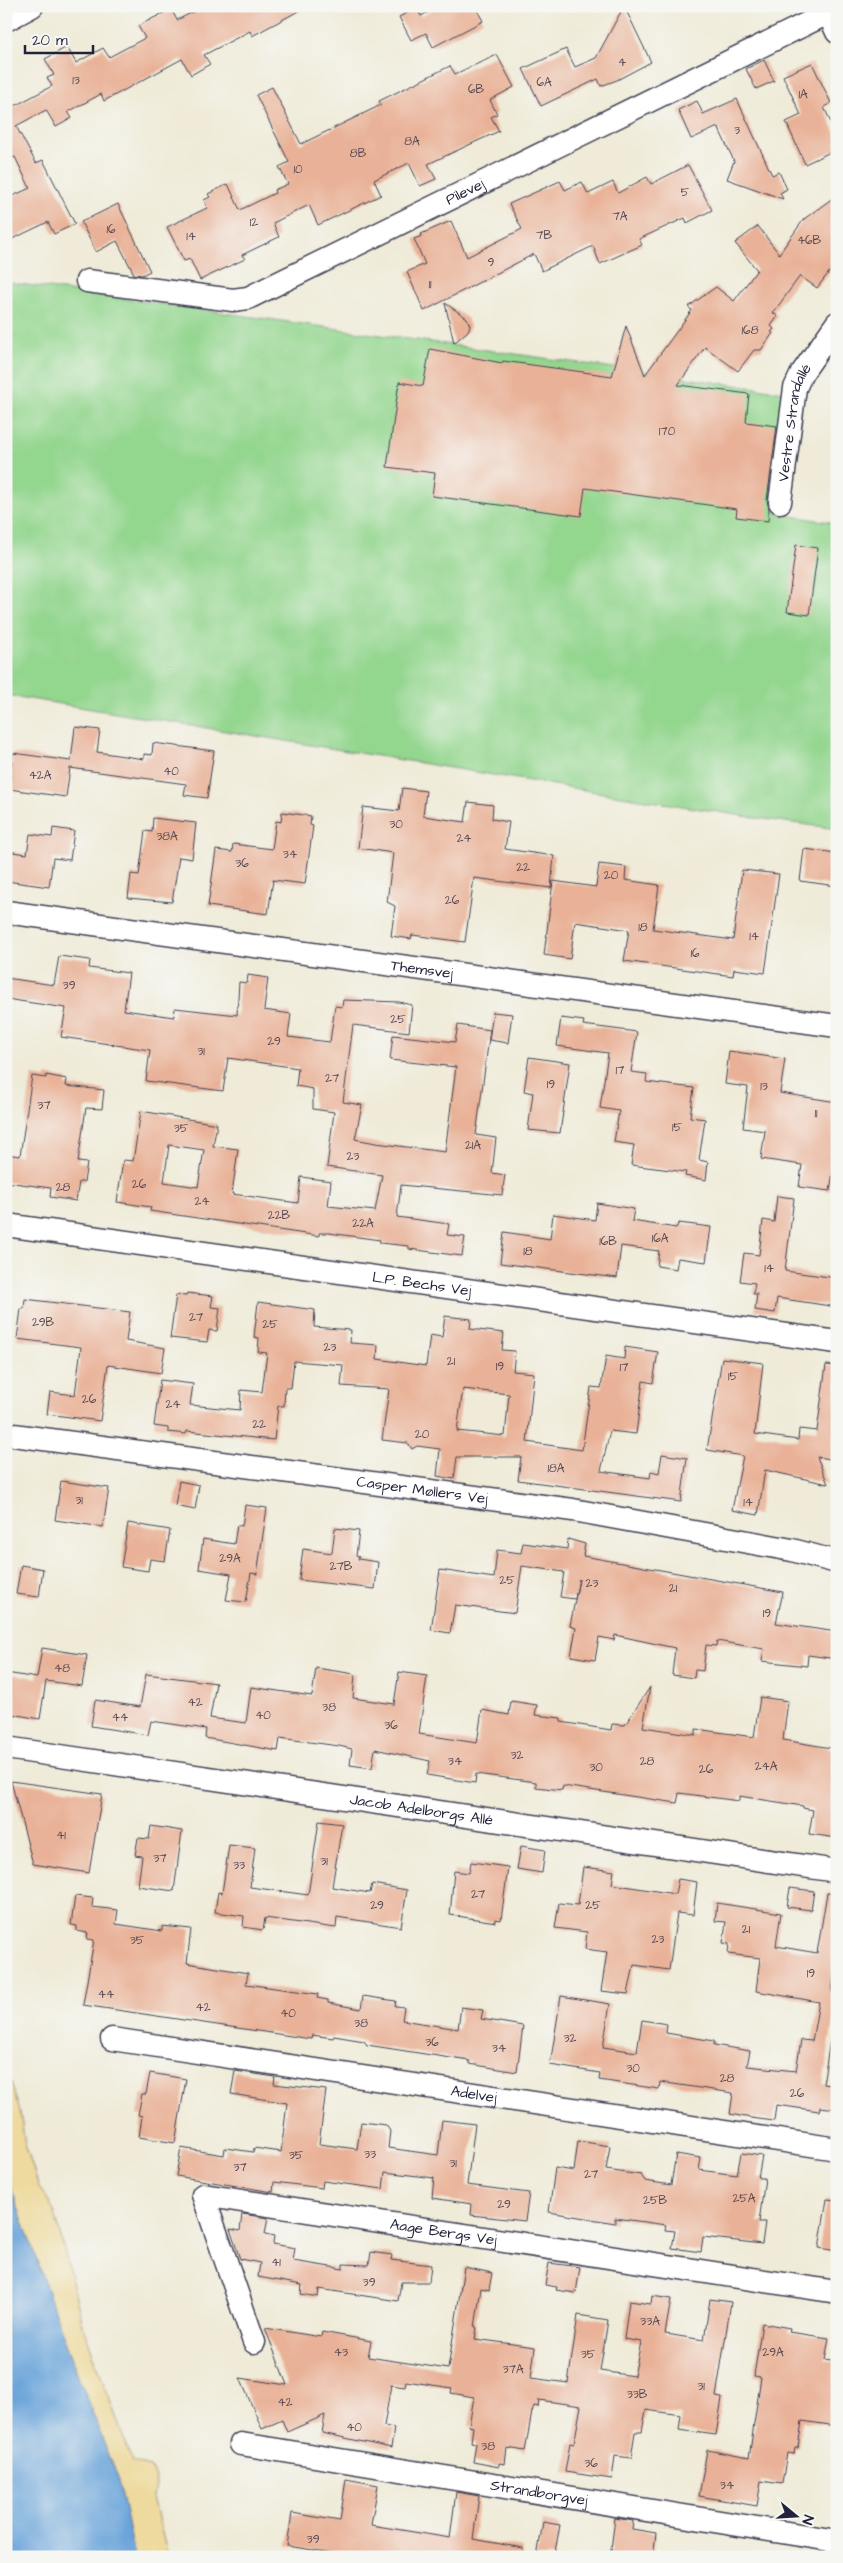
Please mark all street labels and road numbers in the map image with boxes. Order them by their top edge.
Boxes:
street label: Pilevej [442,173,488,210]
street label: Vestre Strandallé [773,359,817,483]
street label: Themsvej [390,955,455,984]
street label: L.P. Bechs Vej [371,1267,473,1301]
street label: Casper Møllers Vej [355,1471,490,1510]
street label: Jacob Adelborgs Allé [348,1789,494,1831]
street label: Adelvej [449,2081,499,2108]
street label: Aage Bergs Vej [389,2214,499,2251]
street label: Strandborgvej [489,2475,590,2511]

